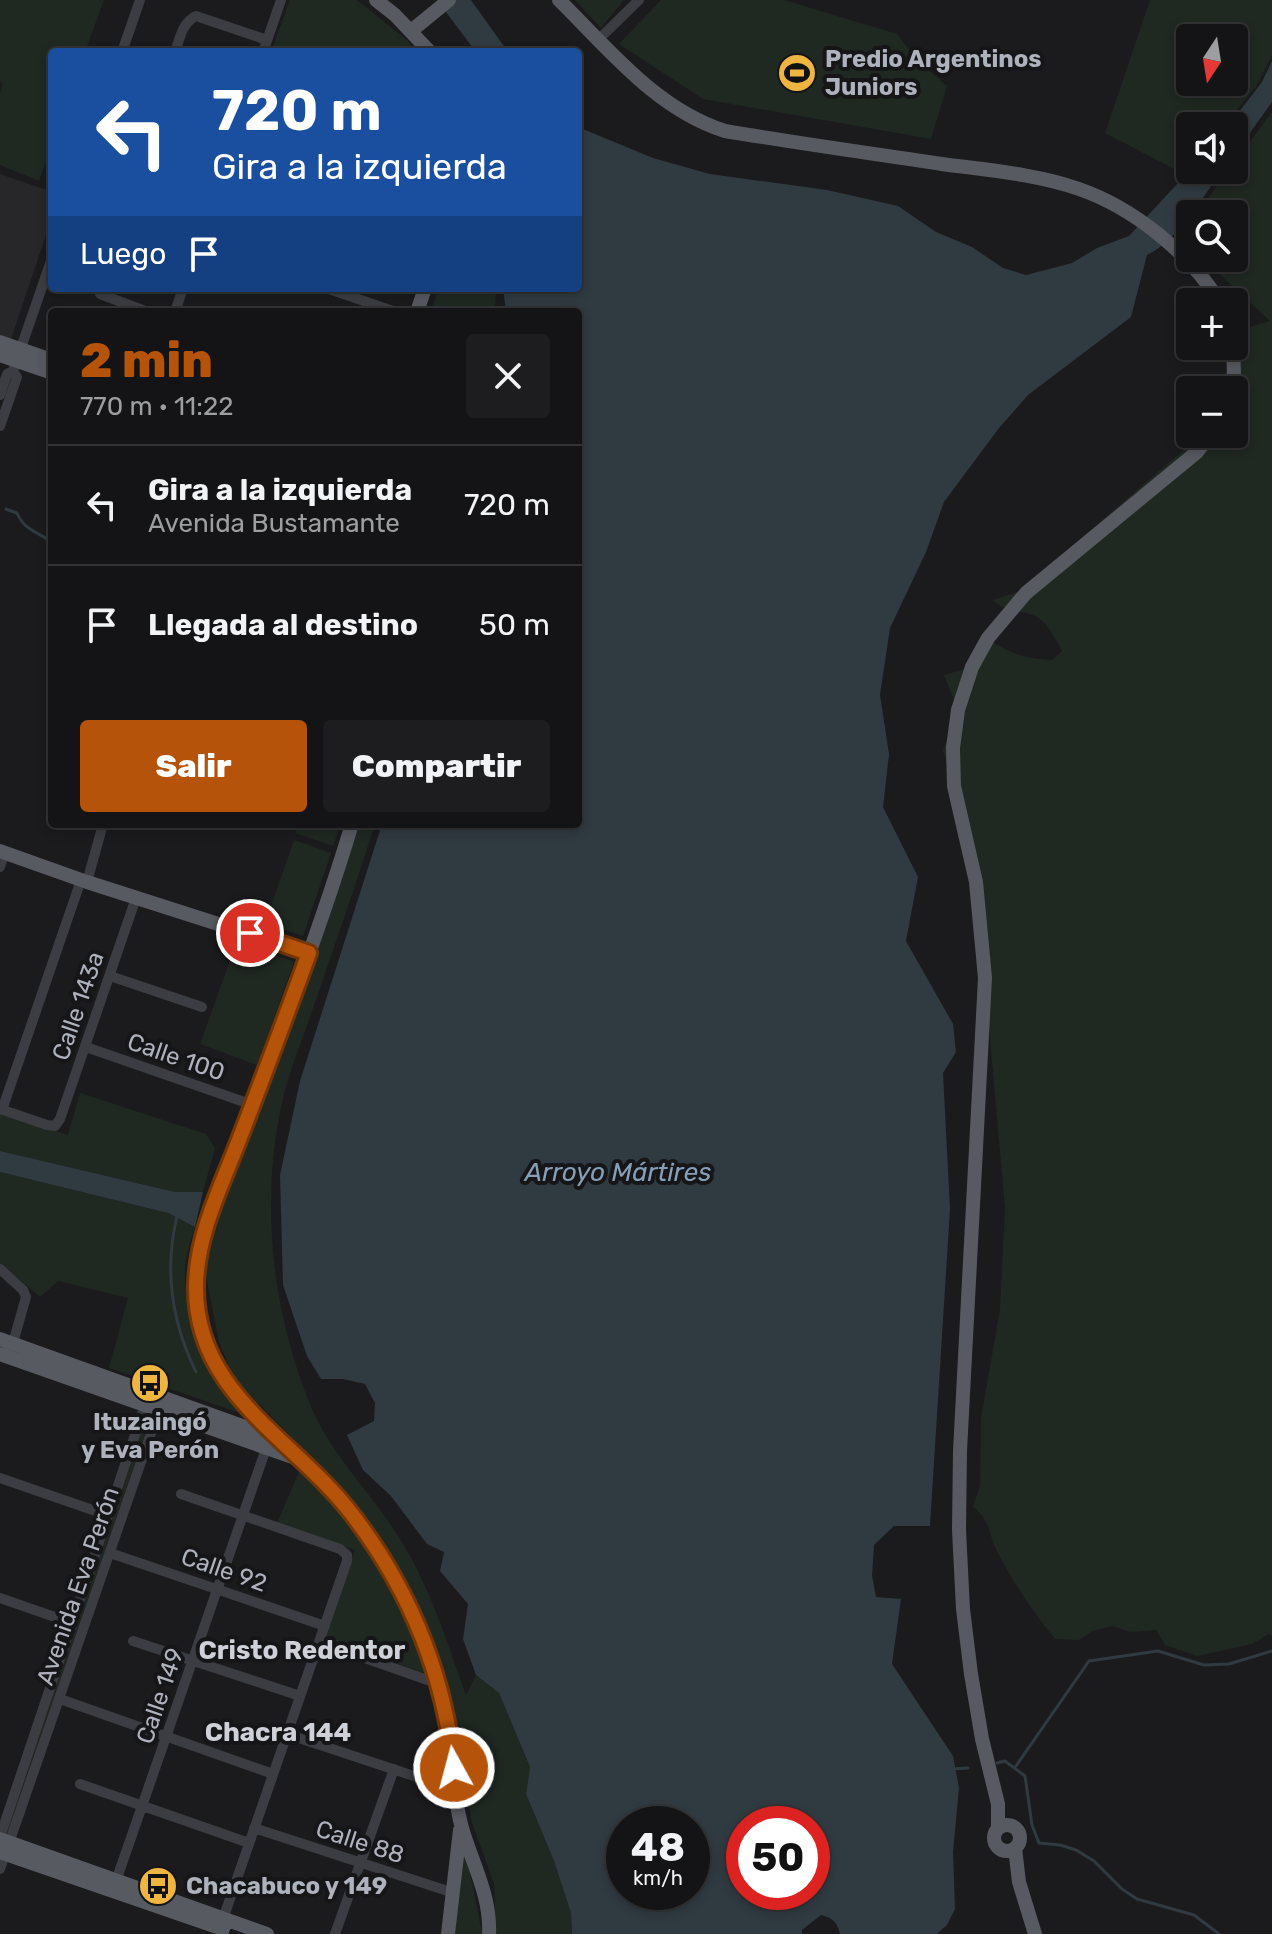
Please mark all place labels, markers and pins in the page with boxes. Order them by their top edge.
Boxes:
place label: Predio Argentinos Juniors [825,45,1042,101]
sports icon: Predio Argentinos Juniors [776,52,818,94]
pin [216,899,284,967]
bus stop icon: Ituzaingó y Eva Perón [129,1362,171,1404]
place label: Ituzaingó y Eva Perón [81,1408,219,1464]
bus stop icon: Chacabuco y 149 [137,1865,179,1907]
place label: Chacabuco y 149 [186,1872,387,1900]

